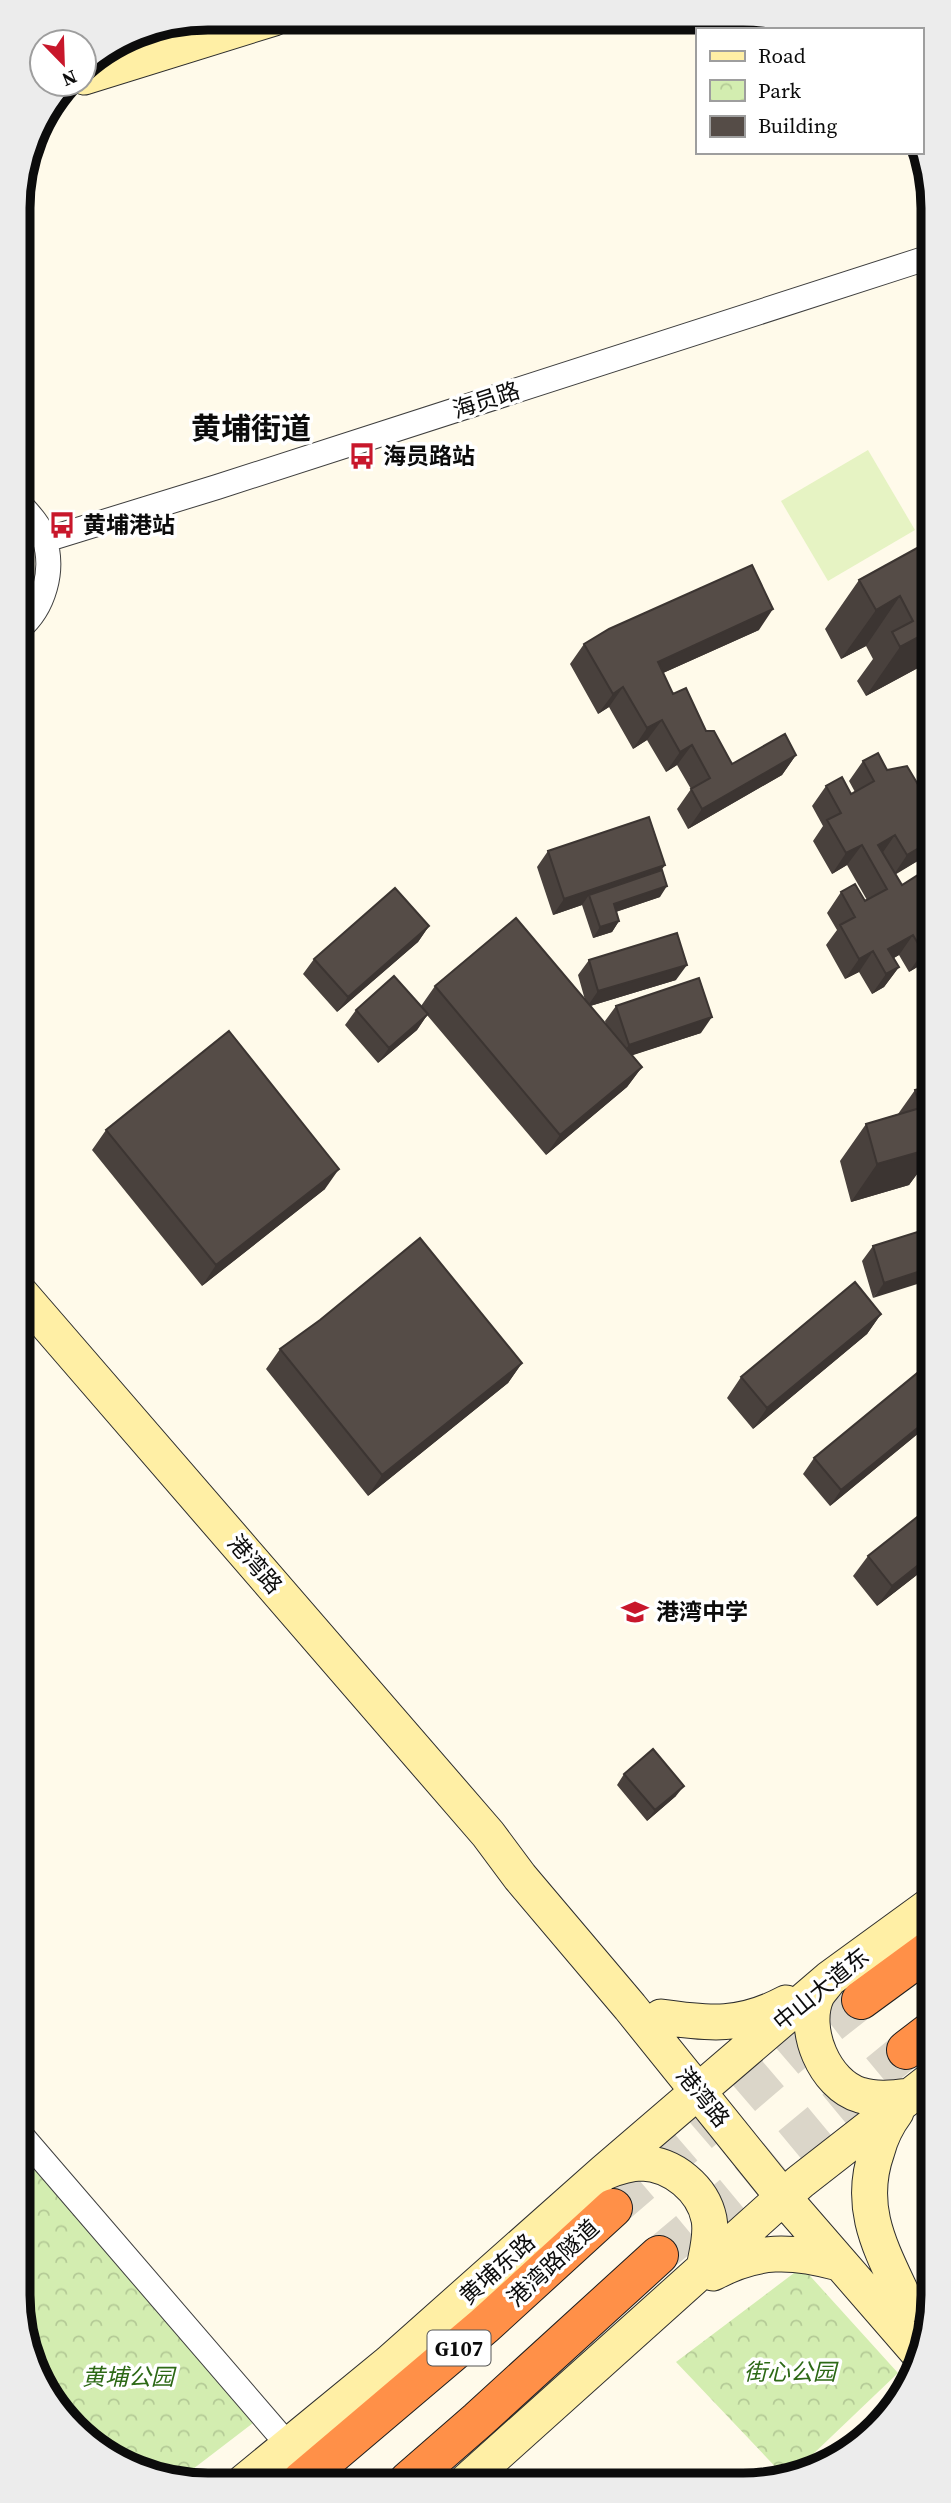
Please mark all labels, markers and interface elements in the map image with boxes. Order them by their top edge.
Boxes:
north arrow [28,28,98,98]
legend [696,28,923,154]
text: Road [758,41,806,70]
text: N [58,64,81,93]
text: Park [758,76,802,105]
text: Building [758,111,837,140]
street label: 海员路 [448,374,524,426]
district label: 黄埔街道 [191,408,311,449]
place label: 海员路站 [383,440,475,472]
bus stop icon: 海员路站 [347,441,377,471]
place label: 黄埔港站 [83,509,175,541]
bus stop icon: 黄埔港站 [47,510,77,540]
street label: 港湾路 [220,1527,290,1601]
place label: 港湾中学 [656,1596,748,1628]
school or university icon: 港湾中学 [620,1597,650,1627]
street label: 中山大道东 [766,1940,876,2038]
street label: 港湾路 [669,2060,737,2134]
street label: 港湾路隧道 [500,2212,606,2314]
street label: 黄埔东路 [452,2226,542,2312]
road number: G107 [428,2330,490,2366]
park label: 街心公园 [744,2356,839,2388]
park label: 黄埔公园 [82,2361,177,2393]

